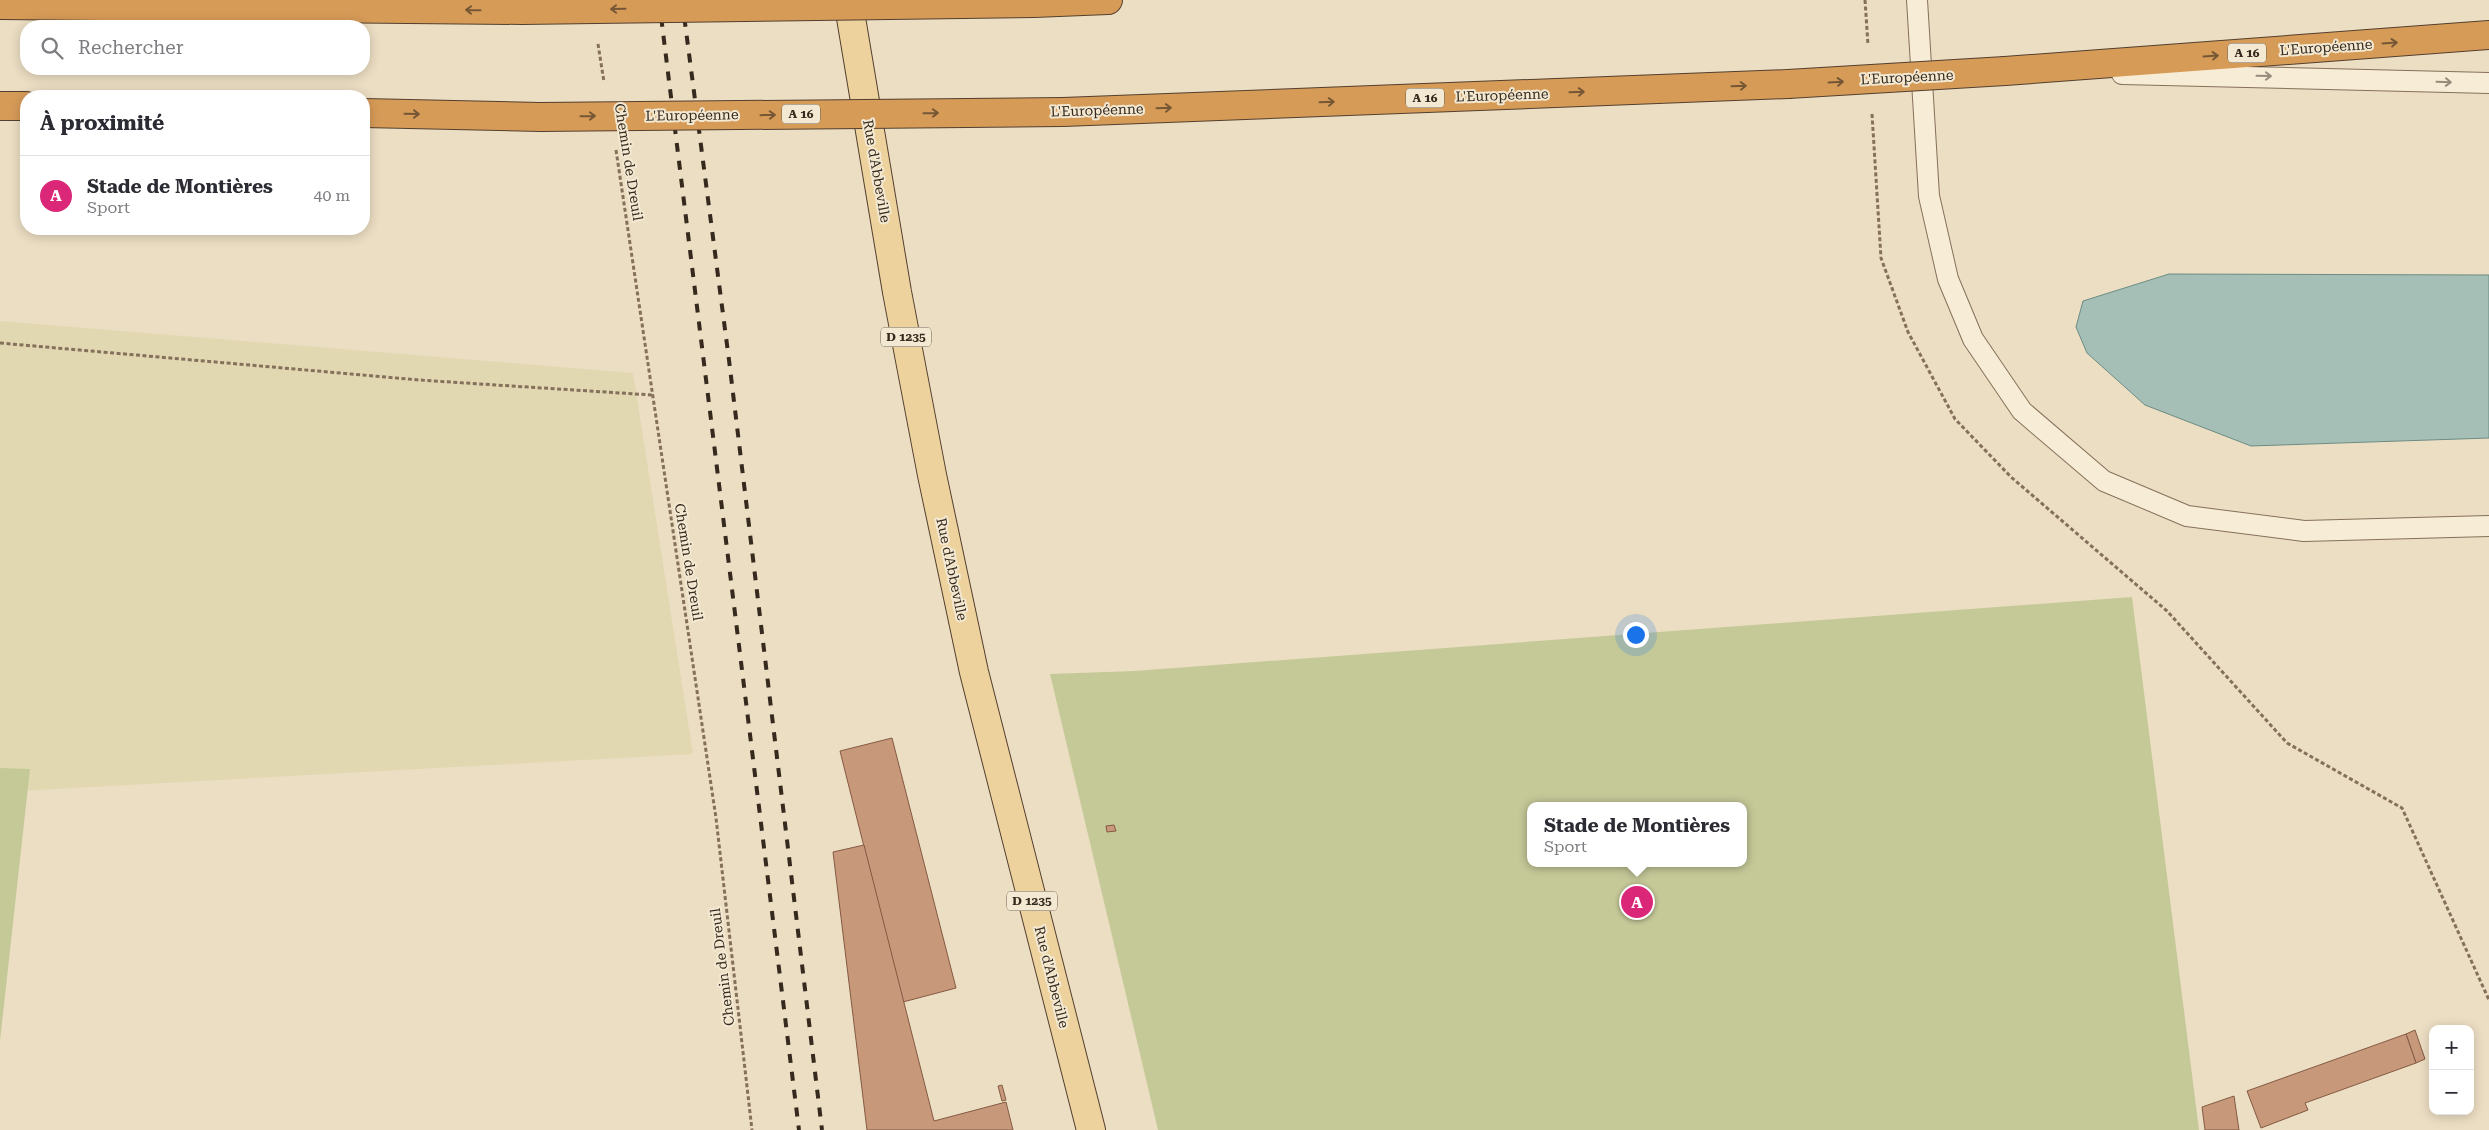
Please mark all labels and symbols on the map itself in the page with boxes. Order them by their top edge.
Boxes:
one-way arrow [610,4,626,14]
one-way arrow [466,5,482,15]
street label: L'Européenne [2279,36,2373,58]
one-way arrow [2382,38,2398,47]
road number: A 16 [2228,44,2266,62]
one-way arrow [2202,51,2218,61]
street label: L'Européenne [1860,67,1954,87]
one-way arrow [2255,72,2271,81]
one-way arrow [1828,77,1844,86]
one-way arrow [2435,77,2451,86]
one-way arrow [1731,82,1747,91]
street label: L'Européenne [1455,85,1549,105]
one-way arrow [1568,88,1584,97]
road number: A 16 [1406,89,1444,108]
one-way arrow [1318,97,1334,106]
street label: L'Européenne [1050,100,1144,120]
street label: Chemin de Dreuil [612,102,646,222]
one-way arrow [1156,103,1172,113]
road number: A 16 [782,105,820,124]
street label: L'Européenne [645,106,739,124]
one-way arrow [922,108,939,118]
one-way arrow [404,109,420,119]
one-way arrow [760,110,776,119]
one-way arrow [580,111,596,121]
street label: Rue d'Abbeville [860,118,894,224]
road number: D 1235 [881,328,931,347]
street label: Chemin de Dreuil [672,502,706,622]
street label: Rue d'Abbeville [933,516,971,622]
your location [1623,622,1649,648]
pin: A [1621,883,1653,921]
road number: D 1235 [1007,891,1057,910]
street label: Chemin de Dreuil [707,907,737,1027]
street label: Rue d'Abbeville [1032,924,1072,1030]

